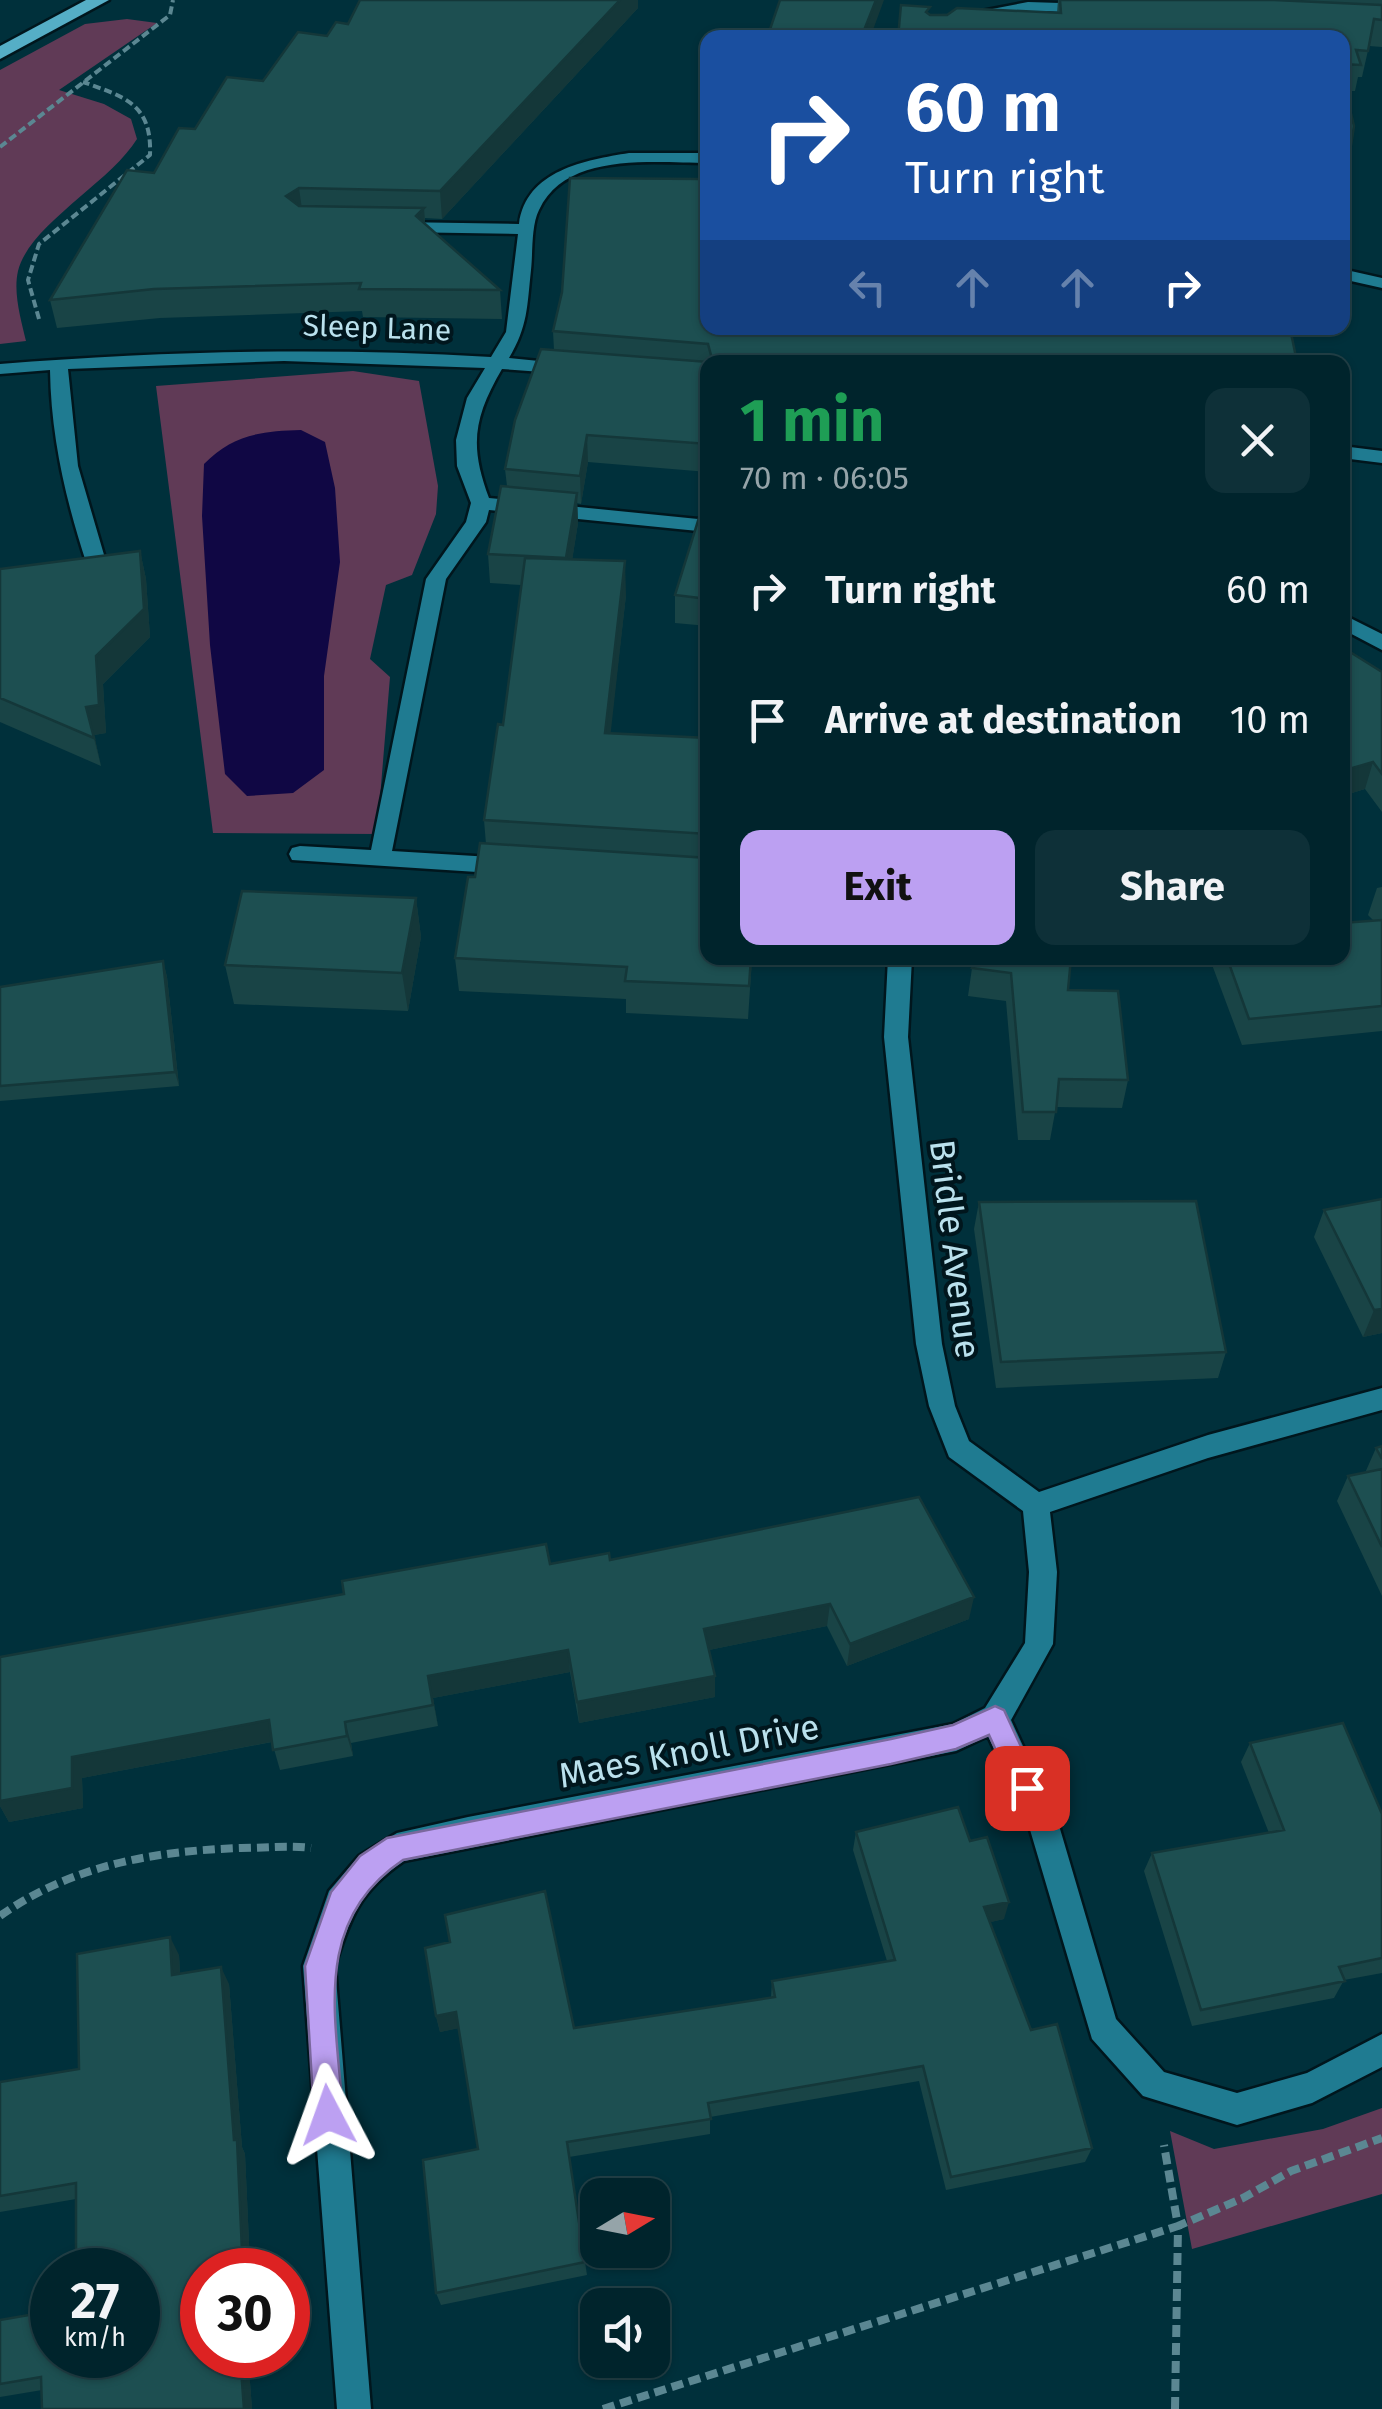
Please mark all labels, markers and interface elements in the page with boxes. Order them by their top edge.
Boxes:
text: 60 m [905,66,1061,150]
icon: right [740,70,870,200]
text: Turn right [905,151,1104,205]
icon: left [840,260,895,315]
icon: ahead [945,260,1000,315]
icon: ahead [1050,260,1105,315]
icon: right [1155,260,1210,315]
street label: Sleep Lane [302,307,452,349]
text: 1 min [740,385,884,457]
button: close [1205,388,1310,493]
text: 70 m · 06:05 [740,459,909,497]
icon: right [740,563,795,618]
text: Turn right [825,567,995,613]
text: 60 m [1226,567,1310,613]
icon: arrive [740,693,795,748]
text: Arrive at destination [825,697,1182,743]
text: 10 m [1230,697,1310,743]
button: Exit [740,830,1015,945]
button: Share [1035,830,1310,945]
street label: Bridle Avenue [921,1137,989,1361]
street label: Maes Knoll Drive [555,1705,823,1797]
pin [985,1746,1070,1831]
icon: arrive [1000,1761,1055,1816]
position arrow [276,2063,380,2167]
north arrow [580,2178,670,2268]
map controls [580,2178,670,2378]
speed limit sign: 30 [180,2248,310,2378]
text: 27 [71,2271,119,2331]
button: sound [580,2288,670,2378]
text: km/h [64,2323,126,2353]

